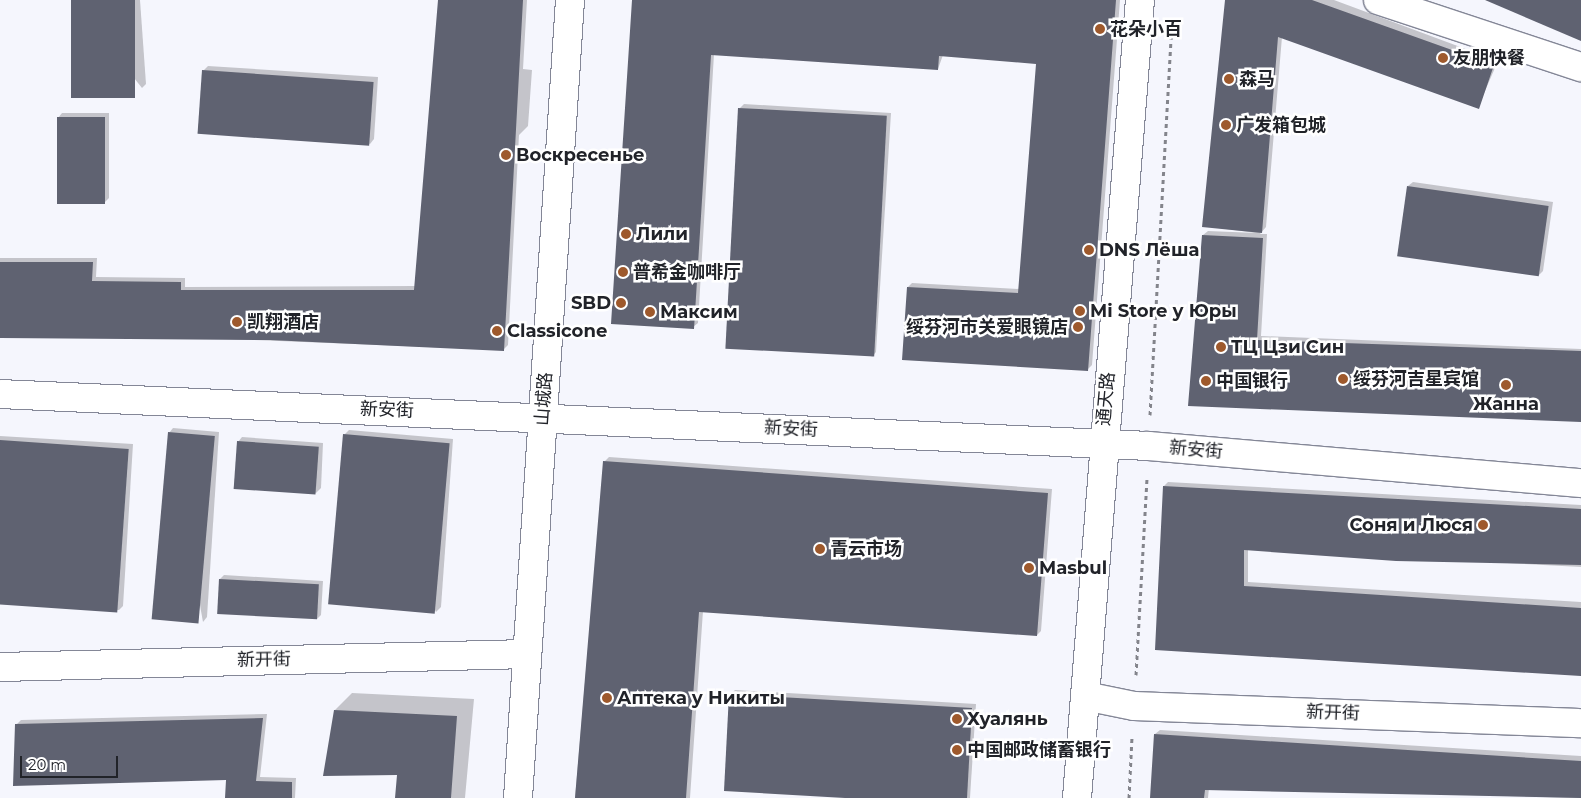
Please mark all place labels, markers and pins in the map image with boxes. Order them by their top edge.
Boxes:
place label: 花朵小百 [1110,18,1182,40]
marker: 花朵小百 [1094,23,1106,35]
place label: 友朋快餐 [1453,47,1525,69]
marker: 友朋快餐 [1437,52,1449,64]
place label: 森马 [1239,68,1275,90]
marker: 森马 [1223,73,1235,85]
place label: 广发箱包城 [1236,114,1326,136]
marker: 广发箱包城 [1220,119,1232,131]
place label: Воскресенье [516,144,645,166]
marker: Воскресенье [500,149,512,161]
place label: Лили [636,223,688,245]
marker: Лили [620,228,632,240]
place label: DNS Лёша [1099,239,1199,261]
marker: DNS Лёша [1083,244,1095,256]
place label: 普希金咖啡厅 [633,261,741,283]
marker: 普希金咖啡厅 [617,266,629,278]
place label: SBD [571,292,611,314]
marker: SBD [615,297,627,309]
place label: Mi Store у Юры [1090,300,1237,322]
place label: Максим [660,301,738,323]
marker: Mi Store у Юры [1074,305,1086,317]
marker: Максим [644,306,656,318]
place label: 凯翔酒店 [247,311,319,333]
marker: 凯翔酒店 [231,316,243,328]
place label: 绥芬河市关爱眼镜店 [906,316,1068,338]
place label: Classicone [507,320,607,342]
marker: 绥芬河市关爱眼镜店 [1072,321,1084,333]
marker: Classicone [491,325,503,337]
place label: ТЦ Цзи Син [1231,336,1344,358]
marker: ТЦ Цзи Син [1215,341,1227,353]
place label: 绥芬河吉星宾馆 [1353,368,1479,390]
place label: 中国银行 [1216,370,1288,392]
marker: 绥芬河吉星宾馆 [1337,373,1349,385]
marker: 中国银行 [1200,375,1212,387]
marker: Жанна [1500,379,1512,391]
place label: Жанна [1473,393,1539,415]
place label: Соня и Люся [1349,514,1473,536]
marker: Соня и Люся [1477,519,1489,531]
place label: 青云市场 [830,538,902,560]
marker: 青云市场 [814,543,826,555]
place label: Masbul [1039,557,1107,579]
marker: Masbul [1023,562,1035,574]
place label: Аптека у Никиты [617,687,785,709]
marker: Аптека у Никиты [601,692,613,704]
place label: Хуалянь [967,708,1048,730]
marker: Хуалянь [951,713,963,725]
place label: 中国邮政储蓄银行 [967,739,1111,761]
marker: 中国邮政储蓄银行 [951,744,963,756]

